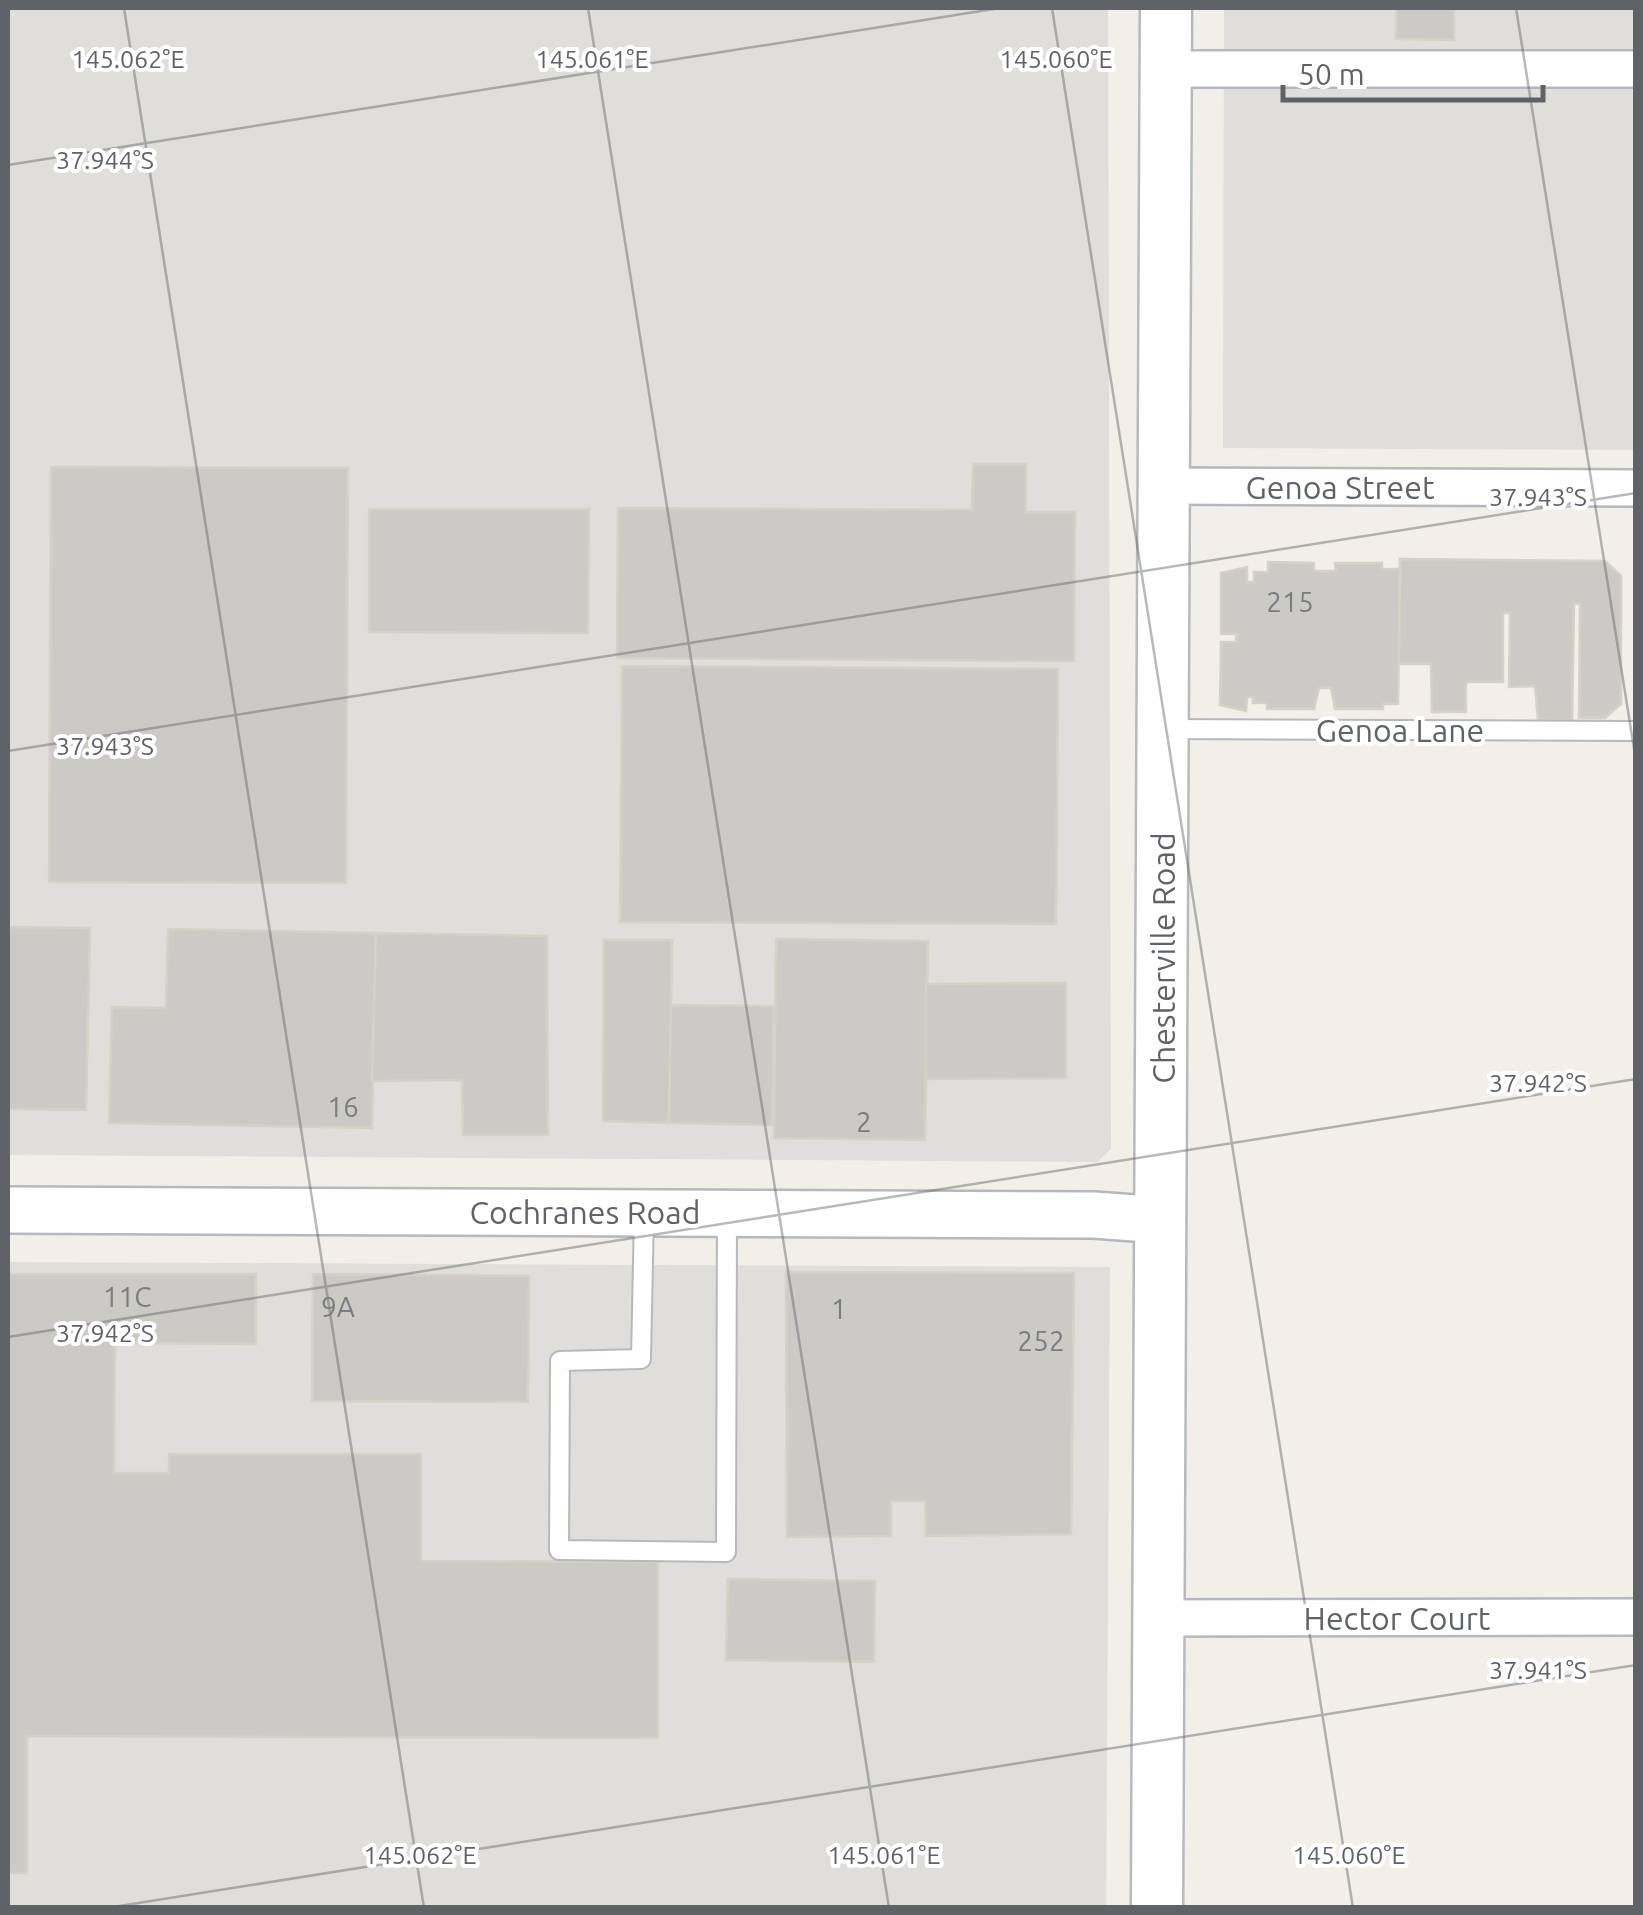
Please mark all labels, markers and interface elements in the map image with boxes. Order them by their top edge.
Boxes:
scale bar [1283,40,1543,102]
text: 145.062°E [72,45,184,73]
text: 145.061°E [536,45,648,73]
text: 145.060°E [1000,45,1112,73]
text: 50 m [1298,57,1365,91]
text: 37.944°S [56,146,154,174]
street label: Genoa Street [1246,469,1435,505]
text: 37.943°S [1489,483,1587,511]
house number: 215 [1266,586,1314,617]
street label: Genoa Lane [1316,712,1484,748]
text: 37.943°S [56,732,154,760]
street label: Chesterville Road [1145,832,1181,1084]
text: 37.942°S [1489,1069,1587,1097]
house number: 16 [327,1091,359,1122]
house number: 2 [856,1106,872,1137]
street label: Cochranes Road [470,1194,700,1230]
house number: 11C [103,1281,151,1312]
house number: 9A [321,1291,355,1322]
house number: 1 [831,1293,847,1324]
text: 37.942°S [56,1319,154,1347]
house number: 252 [1017,1325,1065,1356]
street label: Hector Court [1304,1600,1491,1636]
text: 37.941°S [1489,1656,1587,1684]
text: 145.062°E [364,1841,476,1869]
text: 145.061°E [828,1841,940,1869]
text: 145.060°E [1293,1841,1405,1869]

